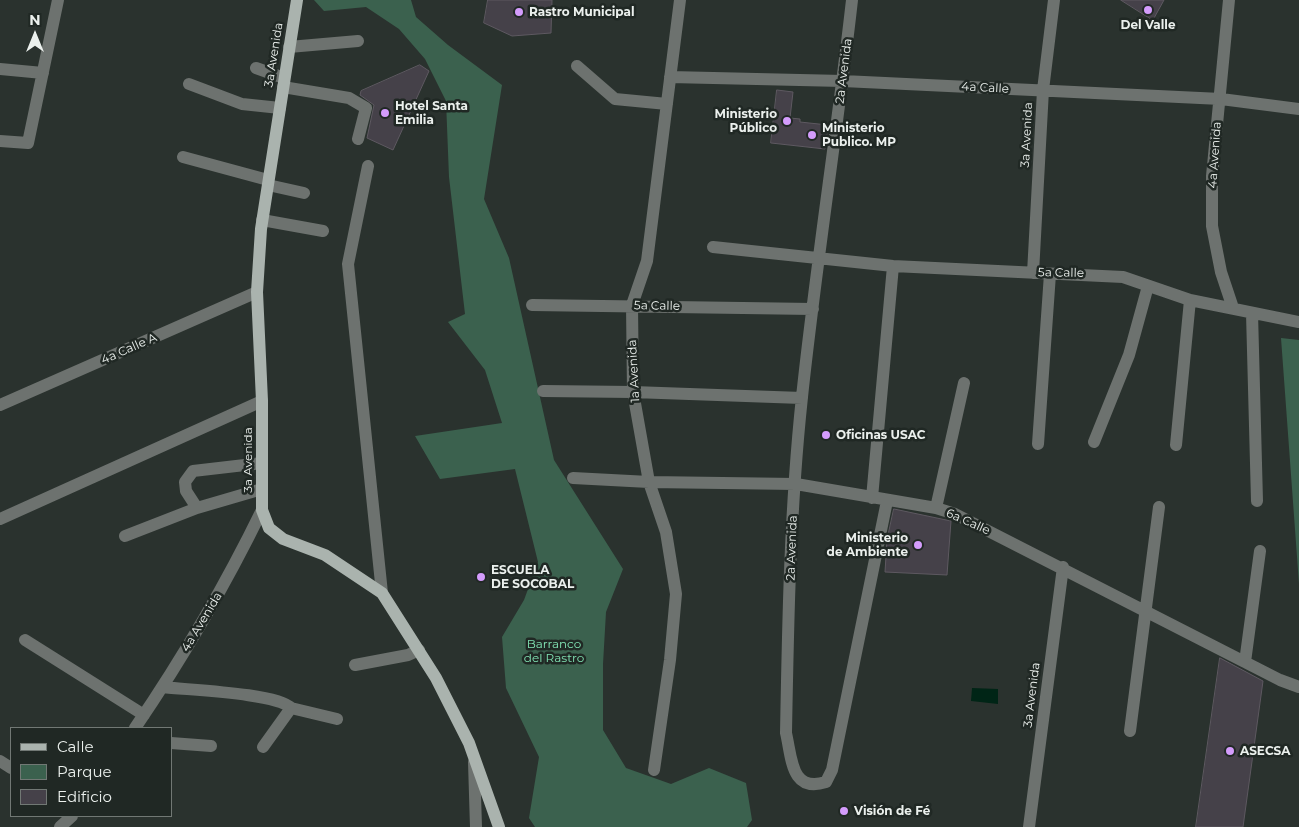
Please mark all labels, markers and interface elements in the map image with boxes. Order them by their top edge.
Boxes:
marker: Del Valle [1142,4,1154,16]
place label: Rastro Municipal [529,5,635,19]
marker: Rastro Municipal [513,6,525,18]
north arrow [10,10,60,60]
text: N [29,11,41,29]
place label: Del Valle [1121,18,1175,32]
street label: 3a Avenida [262,22,286,88]
street label: 2a Avenida [833,38,855,104]
street label: 4a Calle [961,80,1009,96]
place label: Hotel Santa Emilia [395,99,468,127]
street label: 3a Avenida [1018,102,1036,168]
marker: Hotel Santa Emilia [379,107,391,119]
place label: Ministerio Público [714,107,777,135]
marker: Ministerio Público [781,115,793,127]
place label: Ministerio Publico. MP [822,121,896,149]
street label: 4a Avenida [1205,121,1225,189]
marker: Ministerio Publico. MP [806,129,818,141]
street label: 5a Calle [1038,265,1084,281]
street label: 5a Calle [634,298,680,314]
street label: 4a Calle A [99,330,159,368]
street label: 1a Avenida [625,339,643,403]
street label: 3a Avenida [241,427,255,493]
place label: Oficinas USAC [836,428,925,442]
marker: Oficinas USAC [820,429,832,441]
street label: 6a Calle [944,506,992,538]
street label: 2a Avenida [784,515,800,581]
place label: Ministerio de Ambiente [827,531,908,559]
marker: Ministerio de Ambiente [912,539,924,551]
place label: ESCUELA DE SOCOBAL [491,563,574,591]
marker: ESCUELA DE SOCOBAL [475,571,487,583]
street label: 4a Avenida [179,590,225,654]
park label: Barranco del Rastro [524,637,584,665]
street label: 3a Avenida [1021,662,1043,728]
legend [10,727,172,817]
text: Calle [57,737,94,756]
place label: ASECSA [1240,744,1290,758]
marker: ASECSA [1224,745,1236,757]
text: Parque [57,762,112,781]
text: Edificio [57,787,112,806]
place label: Visión de Fé [854,804,930,818]
marker: Visión de Fé [838,805,850,817]

